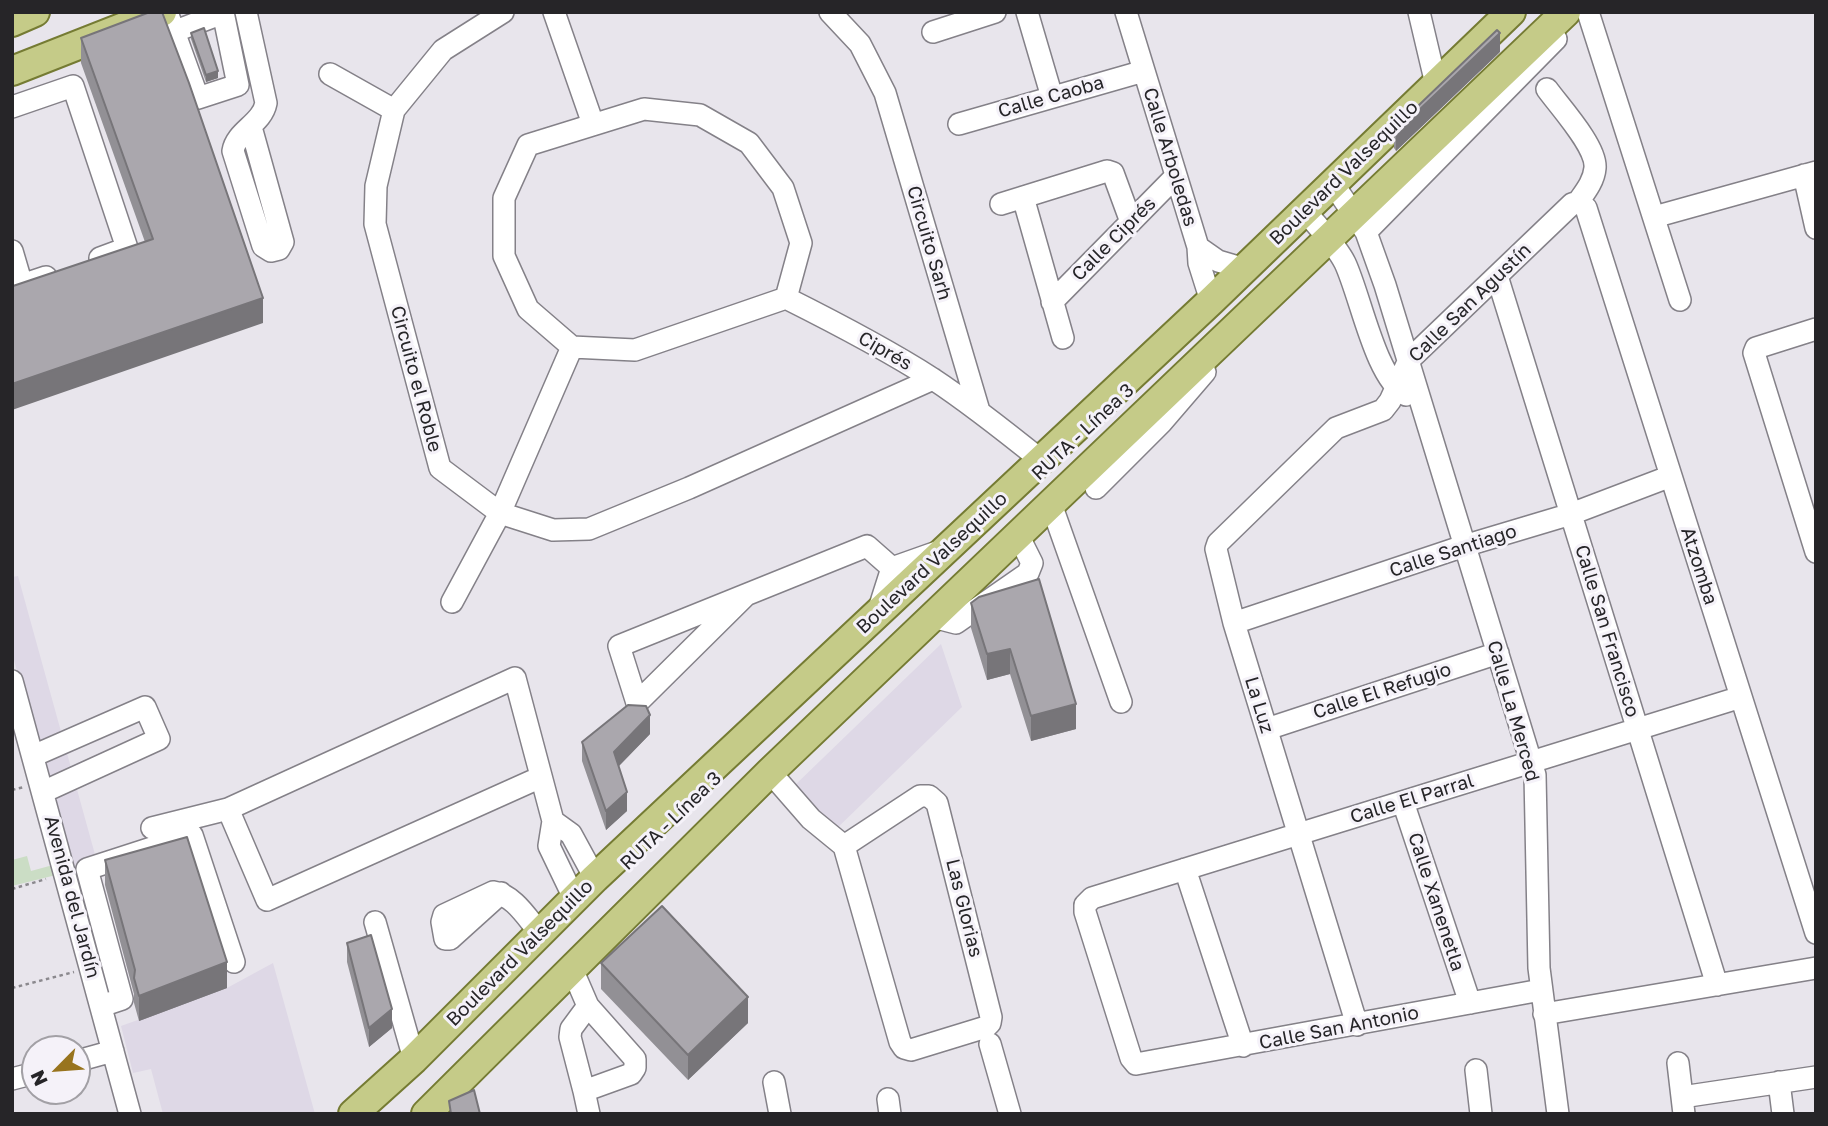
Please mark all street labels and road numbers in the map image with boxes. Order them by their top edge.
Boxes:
street label: Calle Caoba [996,71,1106,123]
street label: Calle Arboledas [1138,85,1202,229]
street label: Boulevard Valsequillo [1265,96,1423,250]
street label: Circuito Sarh [902,183,956,303]
street label: Calle Ciprés [1067,192,1161,286]
street label: Calle San Agustín [1404,239,1536,367]
street label: Circuito el Roble [386,303,446,455]
street label: Ciprés [854,327,916,375]
street label: RUTA - Línea 3 [1027,379,1139,485]
street label: Boulevard Valsequillo [852,487,1012,639]
street label: Calle Santiago [1387,520,1519,582]
street label: Atzomba [1676,524,1722,608]
street label: Calle San Francisco [1570,542,1644,720]
street label: Calle La Merced [1482,638,1544,784]
street label: Calle El Refugio [1310,658,1454,724]
street label: La Luz [1240,674,1278,736]
street label: RUTA - Línea 3 [616,767,726,875]
street label: Calle El Parral [1347,769,1477,829]
street label: Avenida del Jardín [39,813,105,981]
street label: Calle Xanenetla [1403,830,1469,974]
street label: Las Glorias [941,856,987,960]
street label: Boulevard Valsequillo [442,875,598,1031]
street label: Calle San Antonio [1257,1001,1421,1055]

